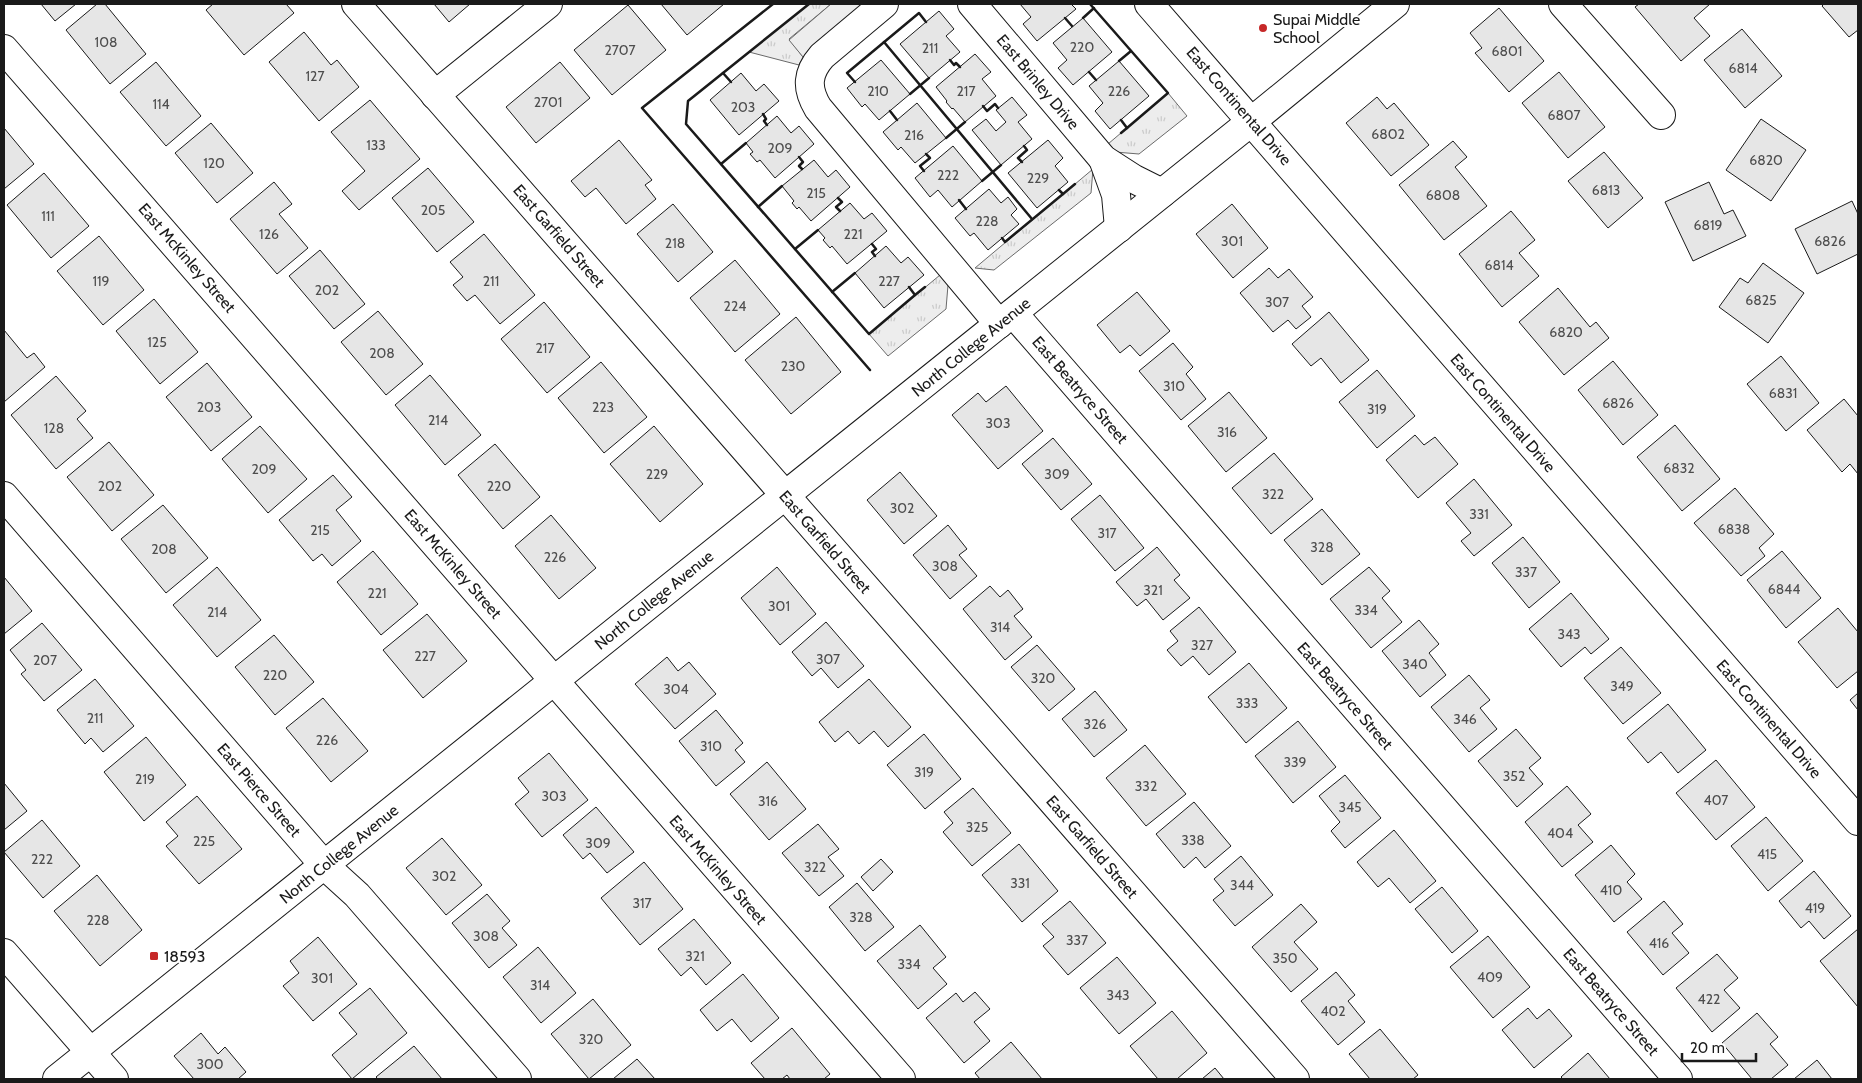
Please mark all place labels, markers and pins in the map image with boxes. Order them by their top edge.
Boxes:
place label: Supai Middle School [1273,10,1360,47]
marker: Supai Middle School [1257,22,1269,34]
place label: 18593 [164,947,205,966]
marker: 18593 [148,950,160,962]

